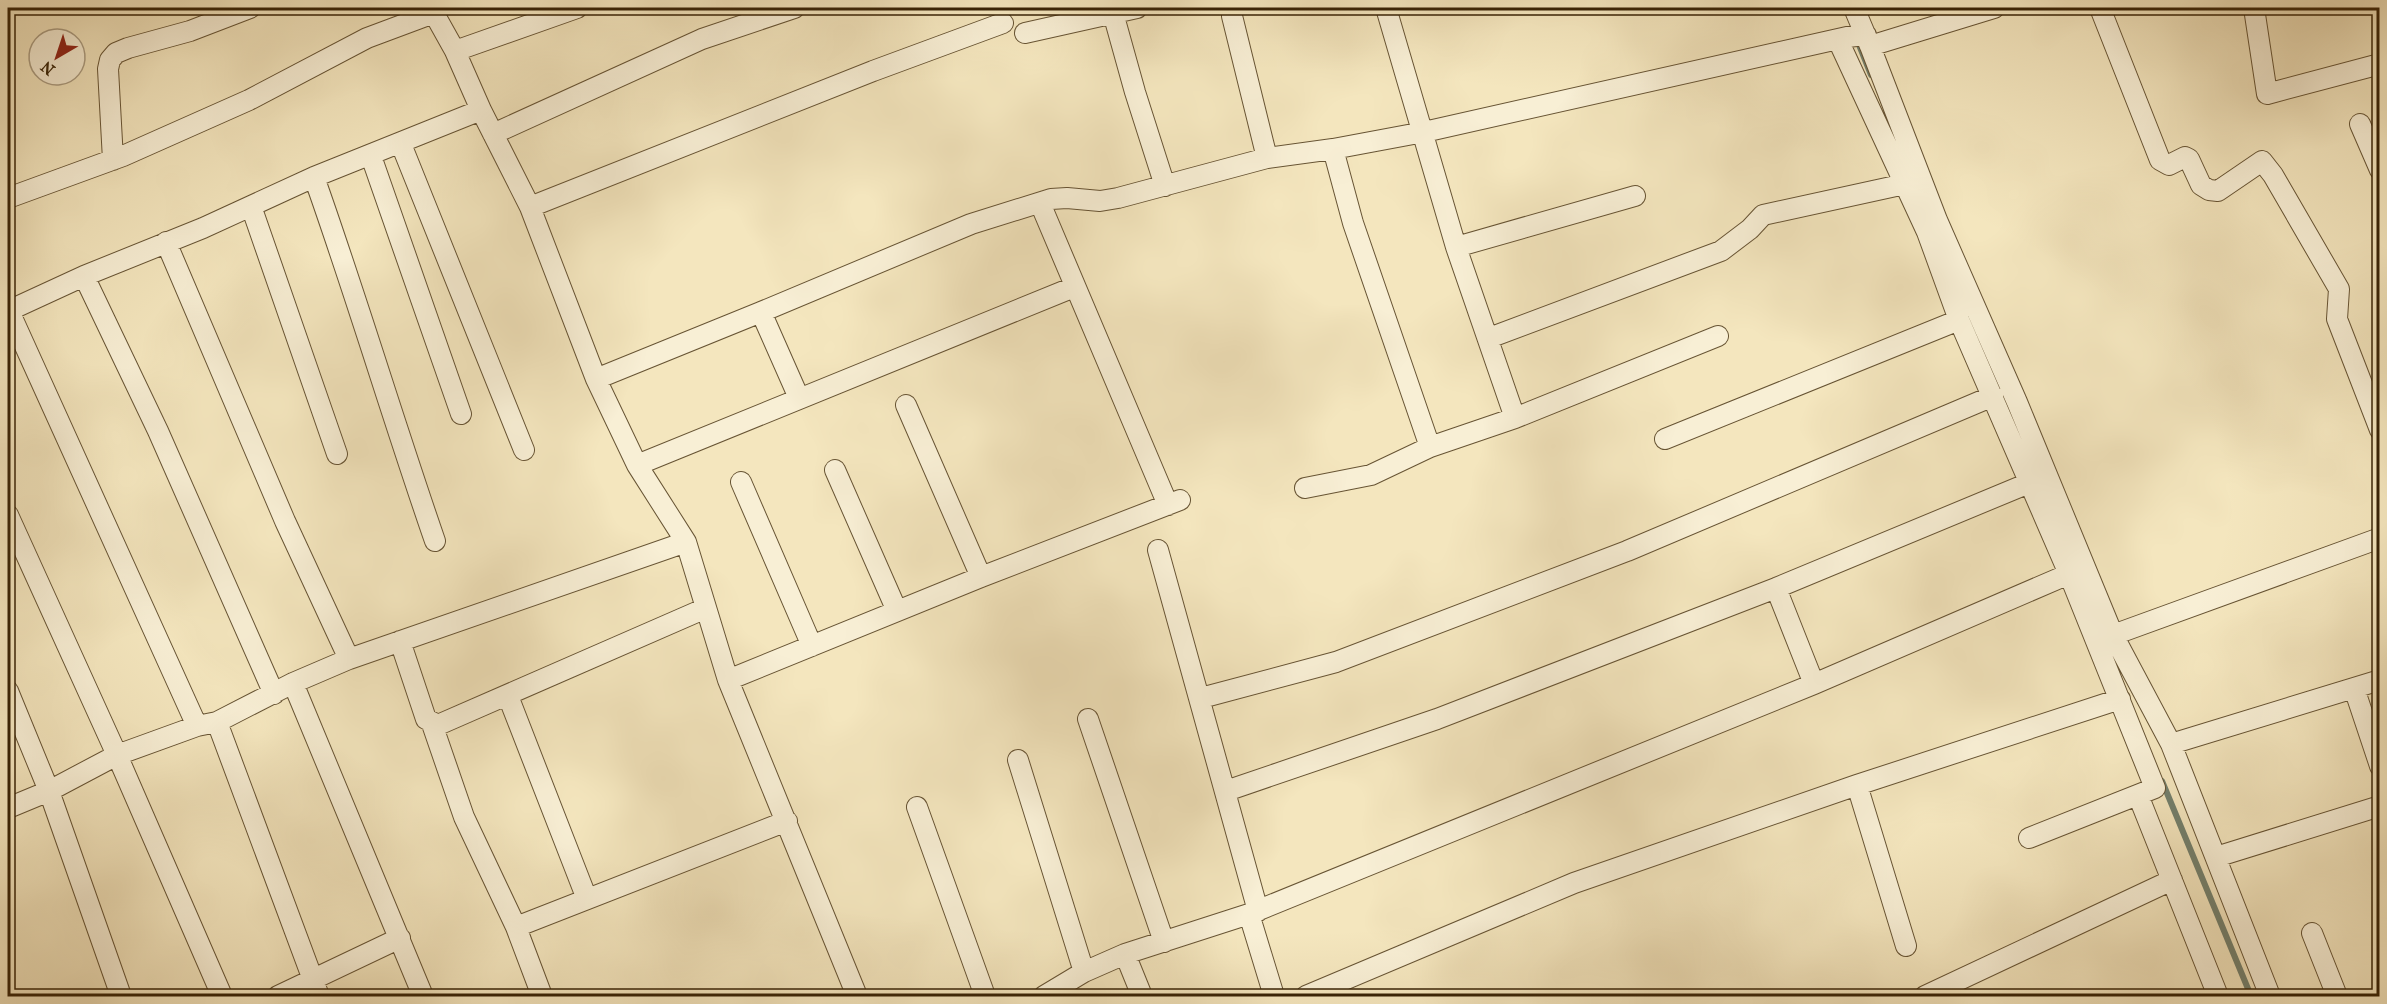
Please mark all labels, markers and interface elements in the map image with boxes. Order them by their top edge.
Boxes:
north arrow [27,27,87,87]
text: N [37,57,59,79]

